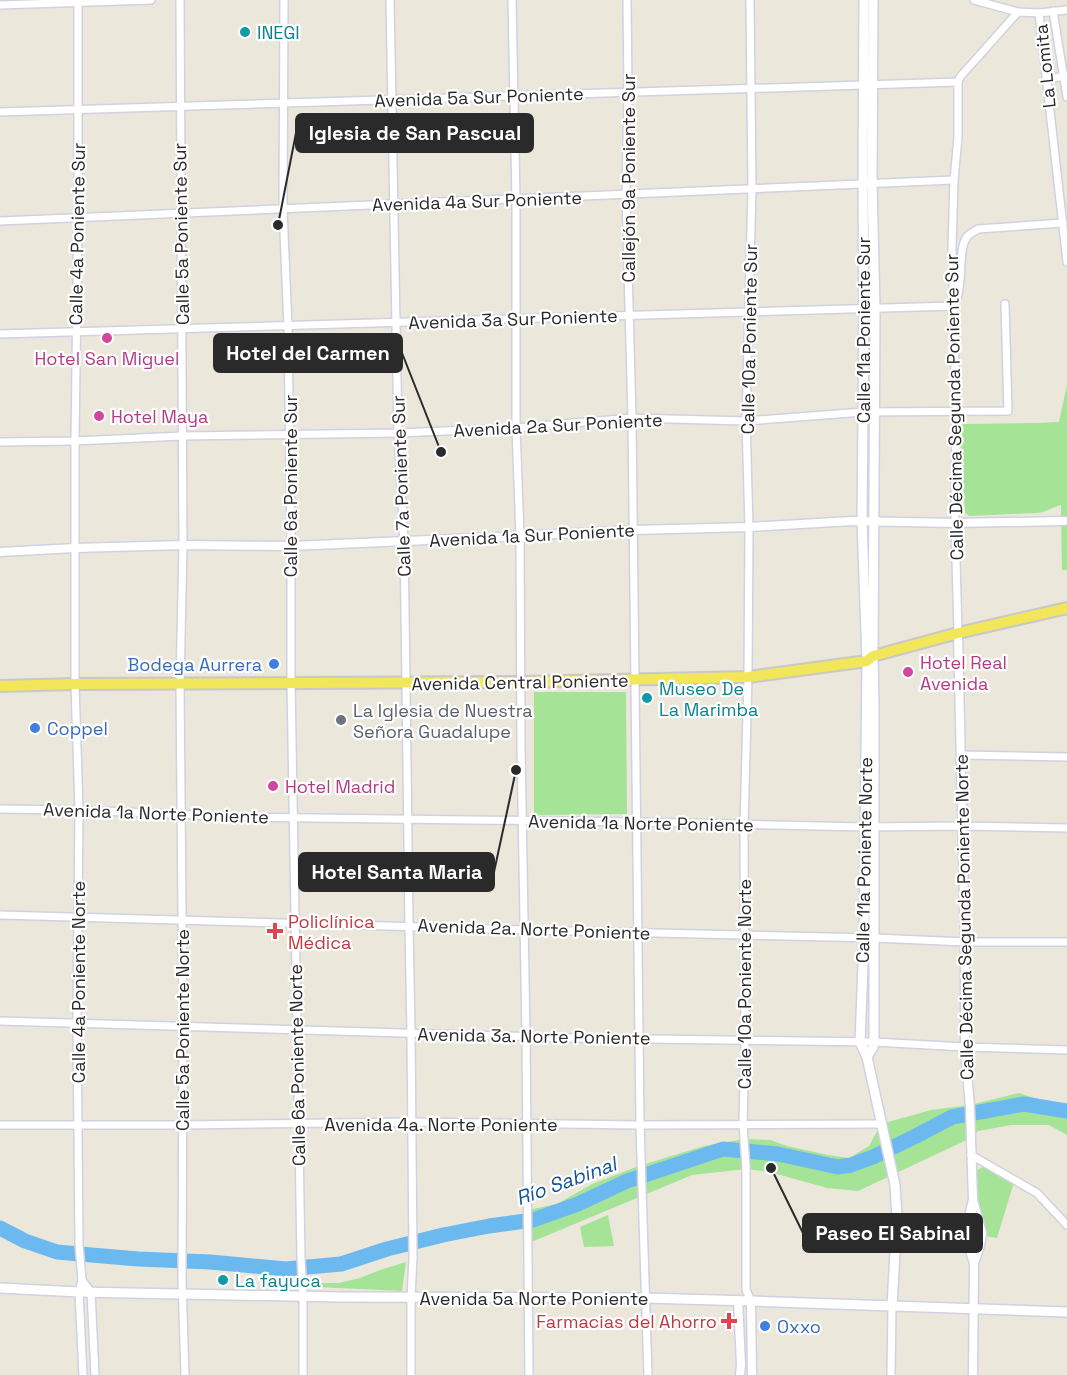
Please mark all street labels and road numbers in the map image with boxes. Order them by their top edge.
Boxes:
street label: La Lomita [1029,23,1061,109]
street label: Callejón 9a Poniente Sur [617,73,640,283]
street label: Avenida 5a Sur Poniente [374,82,584,112]
street label: Calle 4a Poniente Sur [64,142,90,326]
street label: Calle 5a Poniente Sur [168,142,194,325]
street label: Avenida 4a Sur Poniente [372,186,582,216]
street label: Calle 11a Poniente Sur [852,236,875,423]
street label: Calle 10a Poniente Sur [736,243,762,435]
street label: Calle Décima Segunda Poniente Sur [940,253,968,561]
street label: Avenida 3a Sur Poniente [408,304,618,334]
street label: Calle 6a Poniente Sur [279,394,302,577]
street label: Calle 7a Poniente Sur [386,395,416,577]
street label: Avenida 2a Sur Poniente [453,408,663,442]
street label: Avenida 1a Sur Poniente [428,518,636,552]
street label: Avenida Central Poniente [411,669,629,695]
street label: Calle Décima Segunda Poniente Norte [950,754,978,1080]
street label: Calle 11a Poniente Norte [851,757,877,963]
street label: Avenida 1a Norte Poniente [43,798,269,828]
street label: Avenida 1a Norte Poniente [528,810,754,836]
street label: Calle 10a Poniente Norte [733,879,756,1089]
street label: Calle 4a Poniente Norte [67,881,90,1083]
street label: Avenida 2a. Norte Poniente [417,913,651,945]
street label: Calle 5a Poniente Norte [171,929,194,1131]
street label: Calle 6a Poniente Norte [284,964,310,1166]
street label: Avenida 3a. Norte Poniente [417,1022,651,1050]
street label: Avenida 4a. Norte Poniente [324,1113,558,1136]
street label: Avenida 5a Norte Poniente [419,1287,649,1310]

